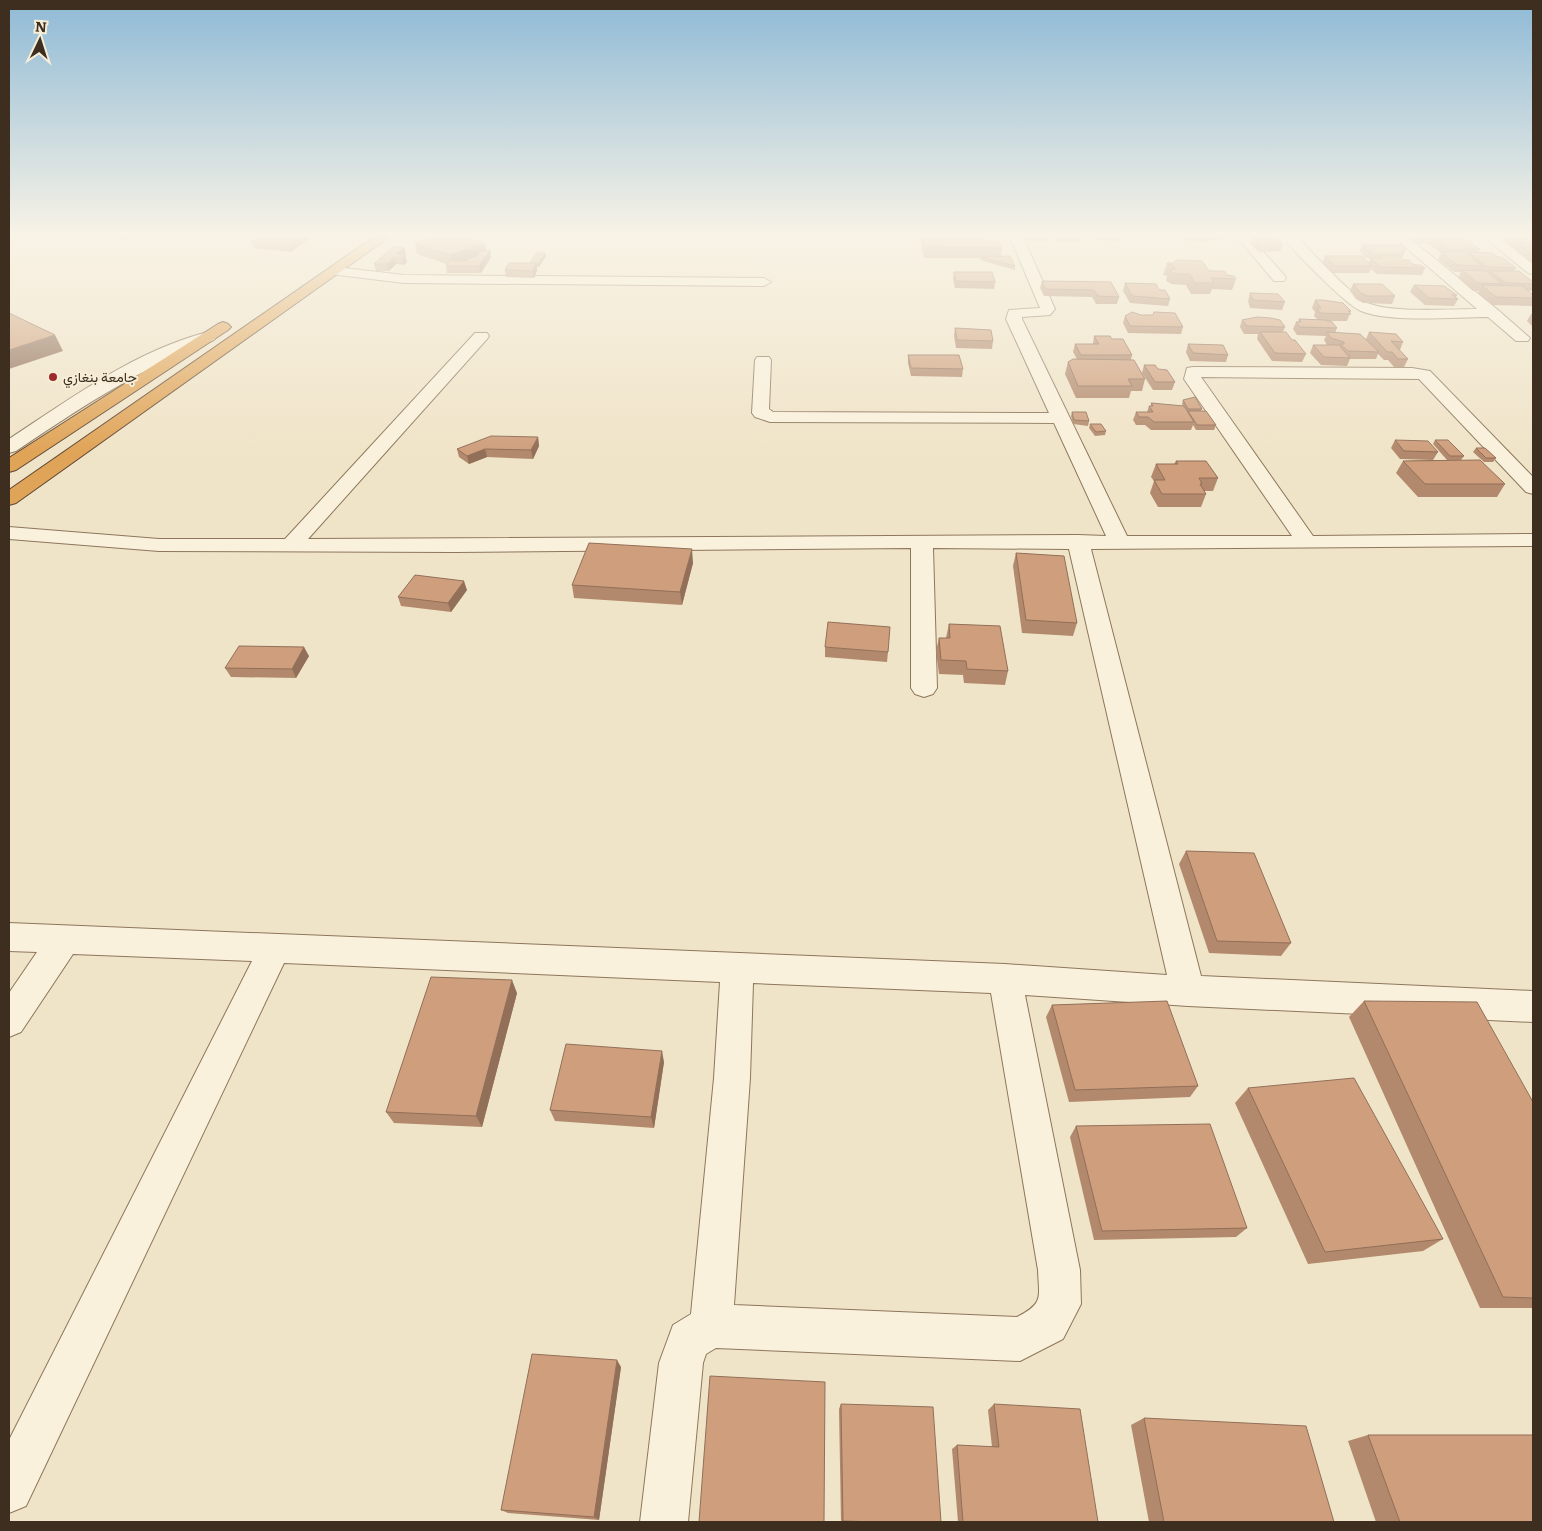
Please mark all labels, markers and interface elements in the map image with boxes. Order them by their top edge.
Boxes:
north arrow [15,15,65,65]
text: N [34,16,48,36]
place label: جامعة بنغازي [63,366,137,389]
marker: جامعة بنغازي [47,371,59,383]

